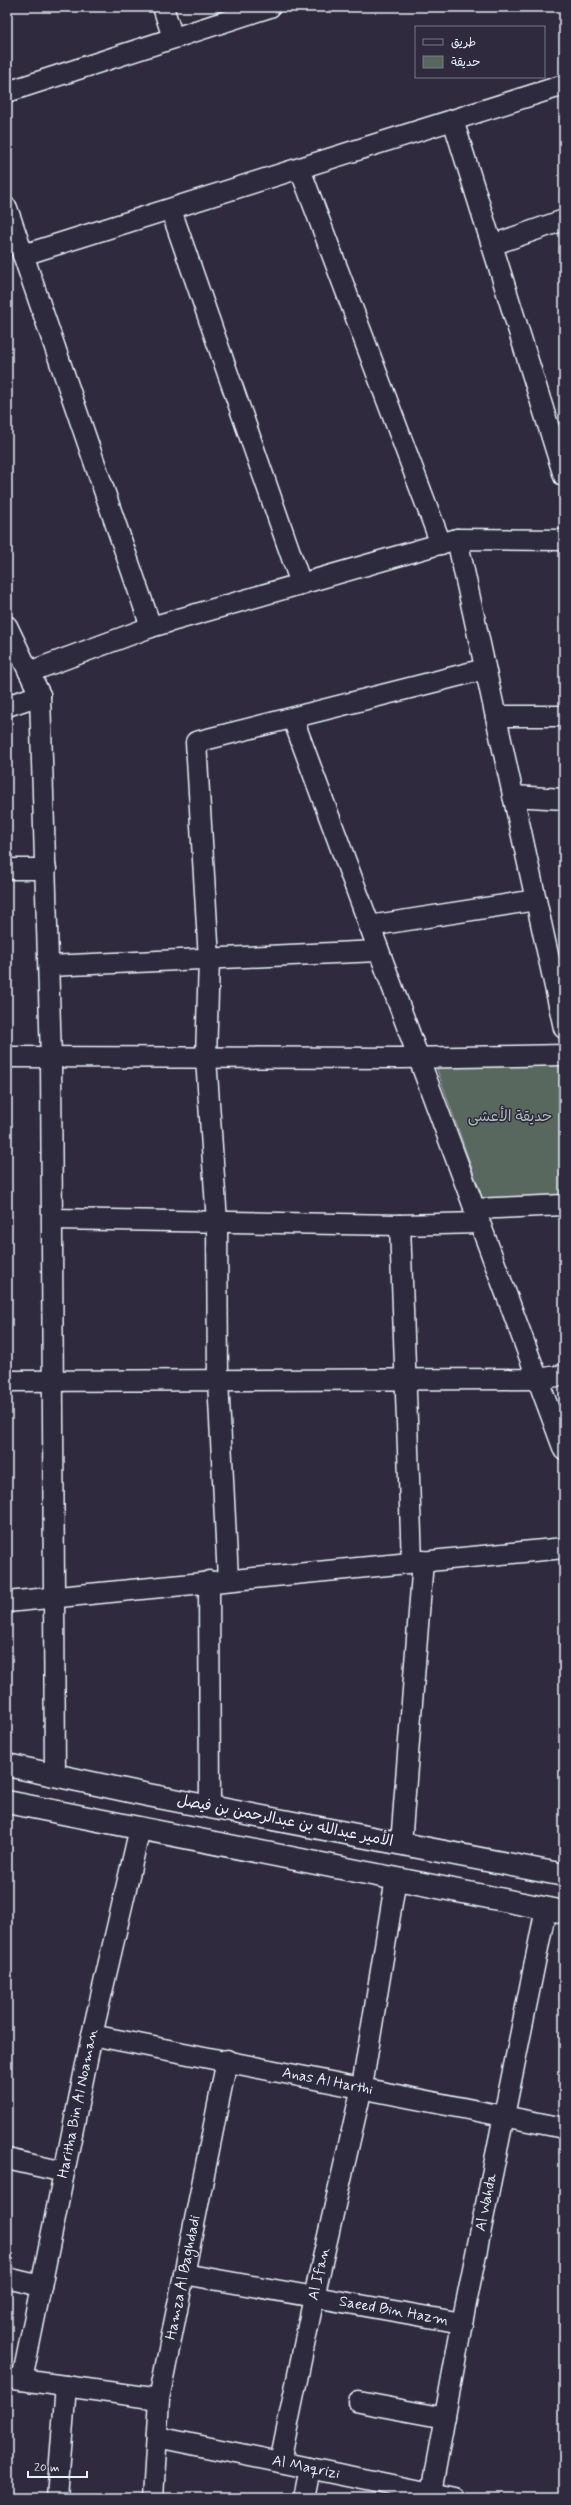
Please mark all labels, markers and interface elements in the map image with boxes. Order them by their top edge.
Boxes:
legend [415,26,545,78]
text: طريق [451,35,476,51]
text: حديقة [451,55,480,71]
park label: حديقة الأعشى [468,1106,552,1127]
street label: الأمير عبدالله بن عبدالرحمن بن فيصل [175,1789,395,1852]
street label: Haritha Bin Al Noaman [53,2027,103,2180]
street label: Anas Al Harthi [280,2063,375,2100]
street label: Al Wahda [471,2171,502,2233]
street label: Hamza Al Baghdadi [161,2214,206,2342]
street label: Al Ifan [304,2245,335,2302]
street label: Saeed Bin Hazm [338,2292,450,2330]
street label: Al Maqrizi [270,2451,342,2484]
scale bar [28,2453,87,2479]
text: 20 m [34,2460,60,2476]

